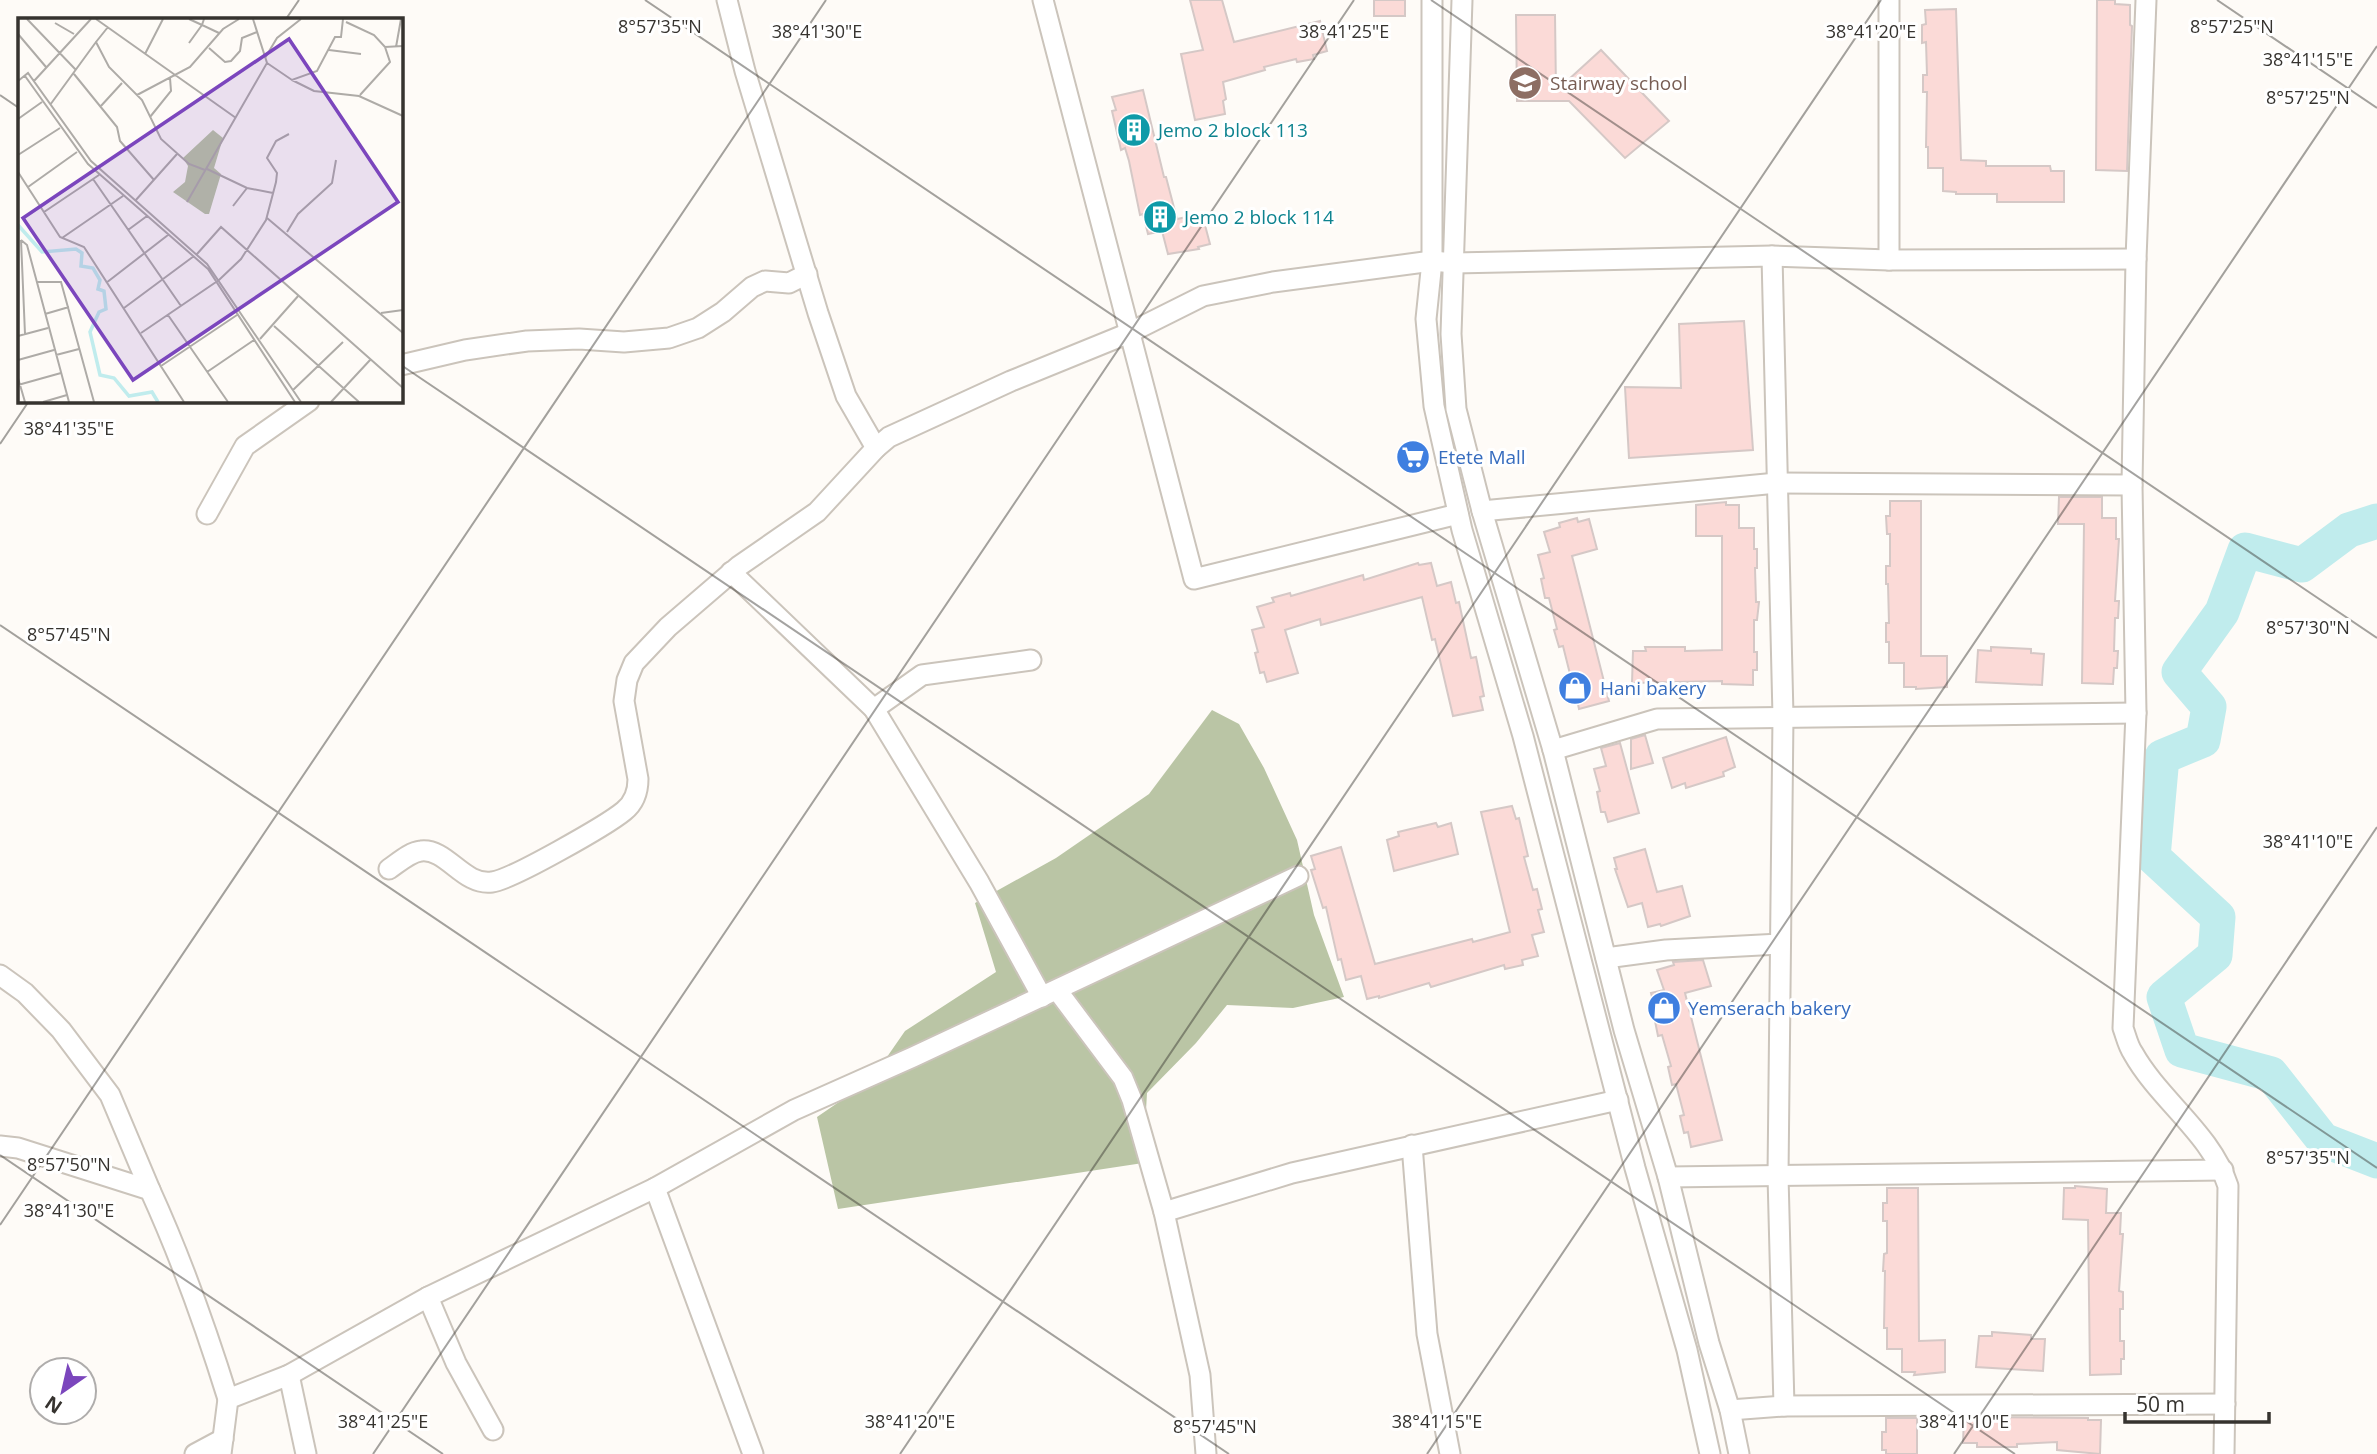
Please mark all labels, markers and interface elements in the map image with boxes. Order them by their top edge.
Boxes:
text: 8°57'35"N [618,14,702,38]
text: 8°57'25"N [2190,14,2274,38]
inset map [18,18,402,402]
text: 38°41'30"E [772,19,862,43]
text: 38°41'25"E [1299,19,1389,43]
text: 38°41'20"E [1826,19,1916,43]
text: 38°41'15"E [2263,47,2353,71]
school or university icon: Stairway school [1506,64,1544,102]
place label: Stairway school [1550,70,1688,96]
text: 8°57'25"N [2266,85,2350,109]
building icon: Jemo 2 block 113 [1115,111,1153,149]
place label: Jemo 2 block 113 [1156,117,1308,143]
building icon: Jemo 2 block 114 [1141,198,1179,236]
place label: Jemo 2 block 114 [1182,204,1334,230]
text: 38°41'35"E [24,416,114,440]
supermarket icon: Etete Mall [1394,438,1432,476]
place label: Etete Mall [1438,444,1526,470]
text: 8°57'30"N [2266,615,2350,639]
text: 8°57'45"N [27,622,111,646]
shop icon: Hani bakery [1556,669,1594,707]
place label: Hani bakery [1600,675,1707,701]
text: 38°41'10"E [2263,829,2353,853]
shop icon: Yemserach bakery [1645,989,1683,1027]
place label: Yemserach bakery [1688,995,1851,1021]
text: 8°57'35"N [2266,1145,2350,1169]
text: 8°57'50"N [27,1152,111,1176]
text: 38°41'30"E [24,1198,114,1222]
north arrow [28,1356,98,1426]
scale bar [2125,1380,2268,1424]
text: N [40,1390,67,1420]
text: 50 m [2136,1390,2185,1418]
text: 38°41'25"E [338,1409,428,1433]
text: 38°41'20"E [865,1409,955,1433]
text: 38°41'15"E [1392,1409,1482,1433]
text: 38°41'10"E [1919,1409,2009,1433]
text: 8°57'45"N [1173,1414,1257,1438]

